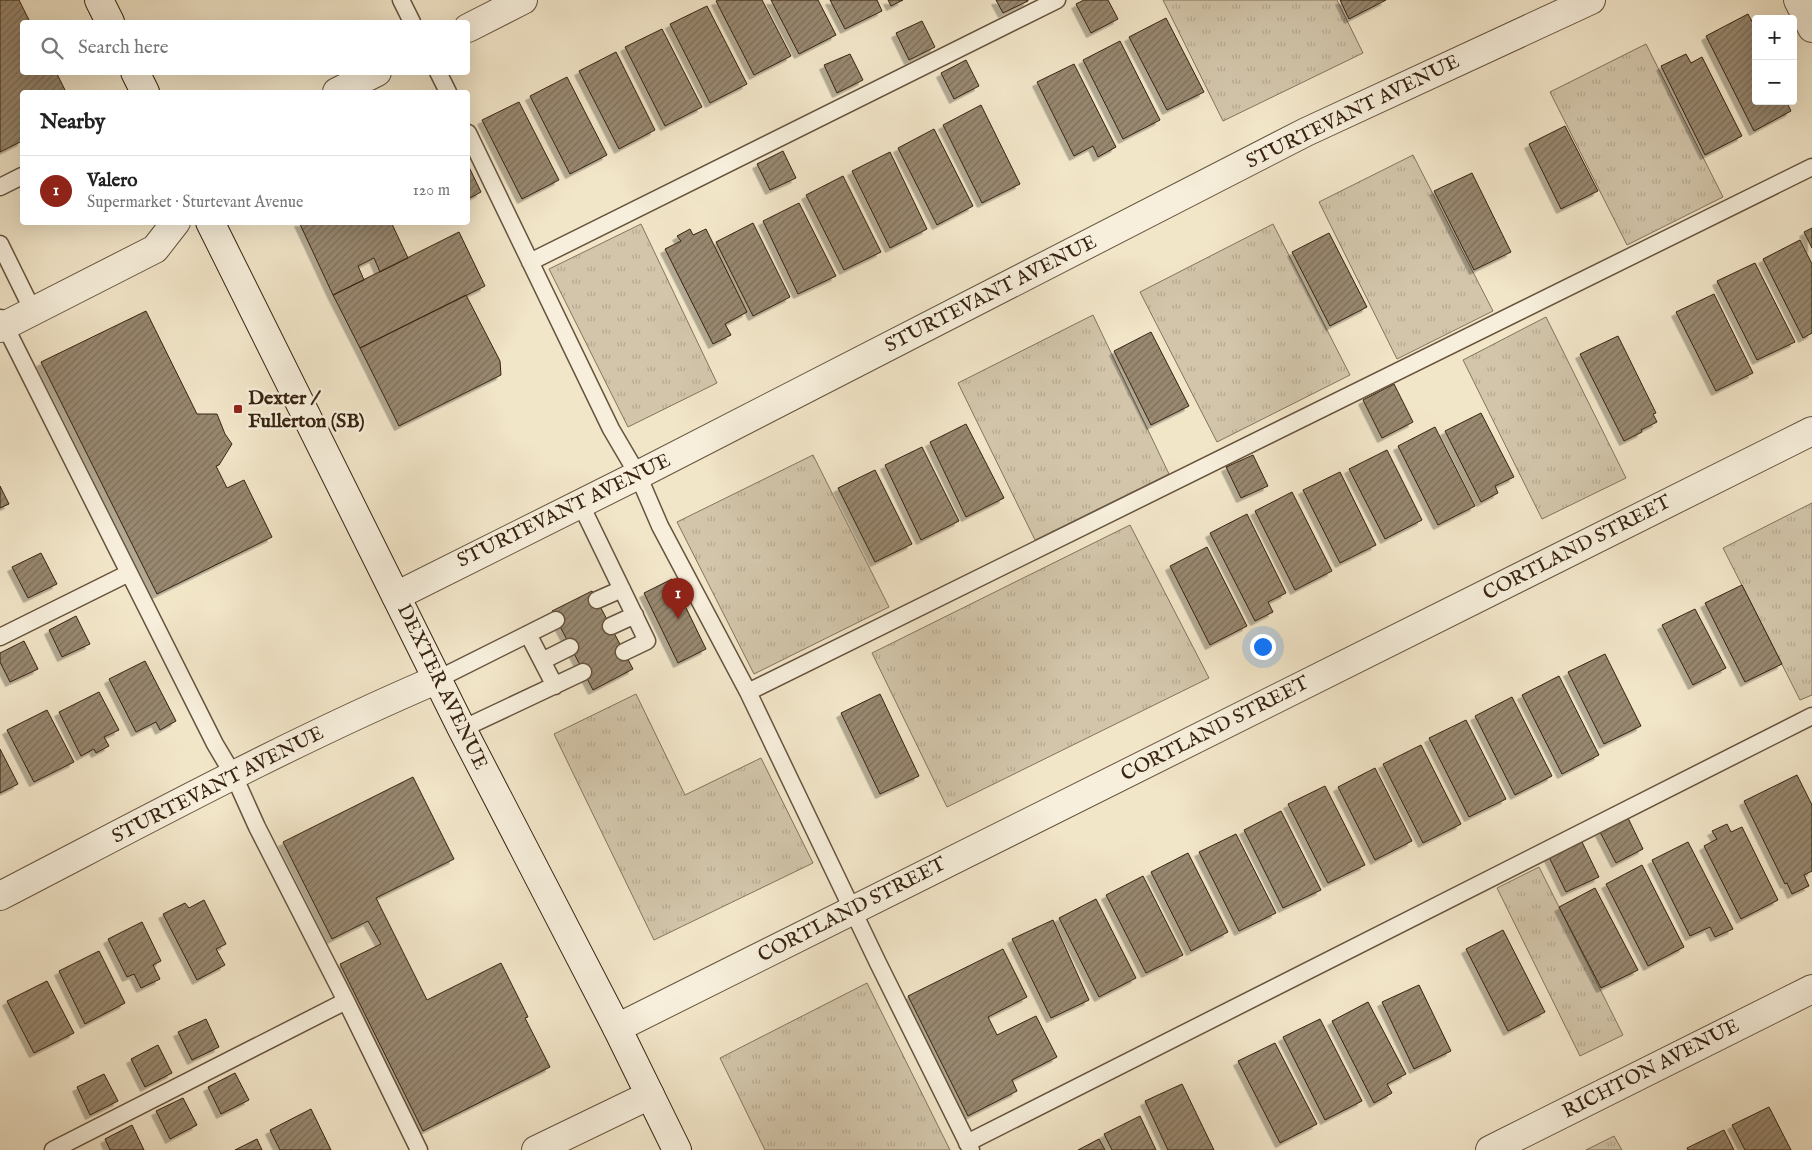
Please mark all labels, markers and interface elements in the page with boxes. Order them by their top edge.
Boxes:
map controls [1752,15,1797,105]
button: + [1752,15,1797,60]
search box [20,20,470,75]
icon: search [38,34,66,62]
text: Search here [78,36,169,60]
street label: STURTEVANT AVENUE [1242,49,1464,175]
button: − [1752,60,1797,105]
text: Nearby [40,109,105,136]
text: Valero [87,169,137,193]
text: 1 [53,181,59,201]
text: 120 m [413,181,450,201]
text: Supermarket · Sturtevant Avenue [87,193,303,213]
street label: STURTEVANT AVENUE [881,230,1101,358]
place label: Dexter / Fullerton (SB) [248,386,365,434]
marker: Dexter / Fullerton (SB) [232,403,244,415]
street label: STURTEVANT AVENUE [453,448,675,574]
street label: CORTLAND STREET [1479,490,1676,606]
pin: 1 [662,578,694,619]
street label: DEXTER AVENUE [391,600,493,774]
your location [1250,634,1276,660]
street label: CORTLAND STREET [1117,671,1314,787]
street label: STURTEVANT AVENUE [108,721,328,849]
street label: CORTLAND STREET [754,852,951,968]
street label: RICHTON AVENUE [1558,1013,1744,1124]

